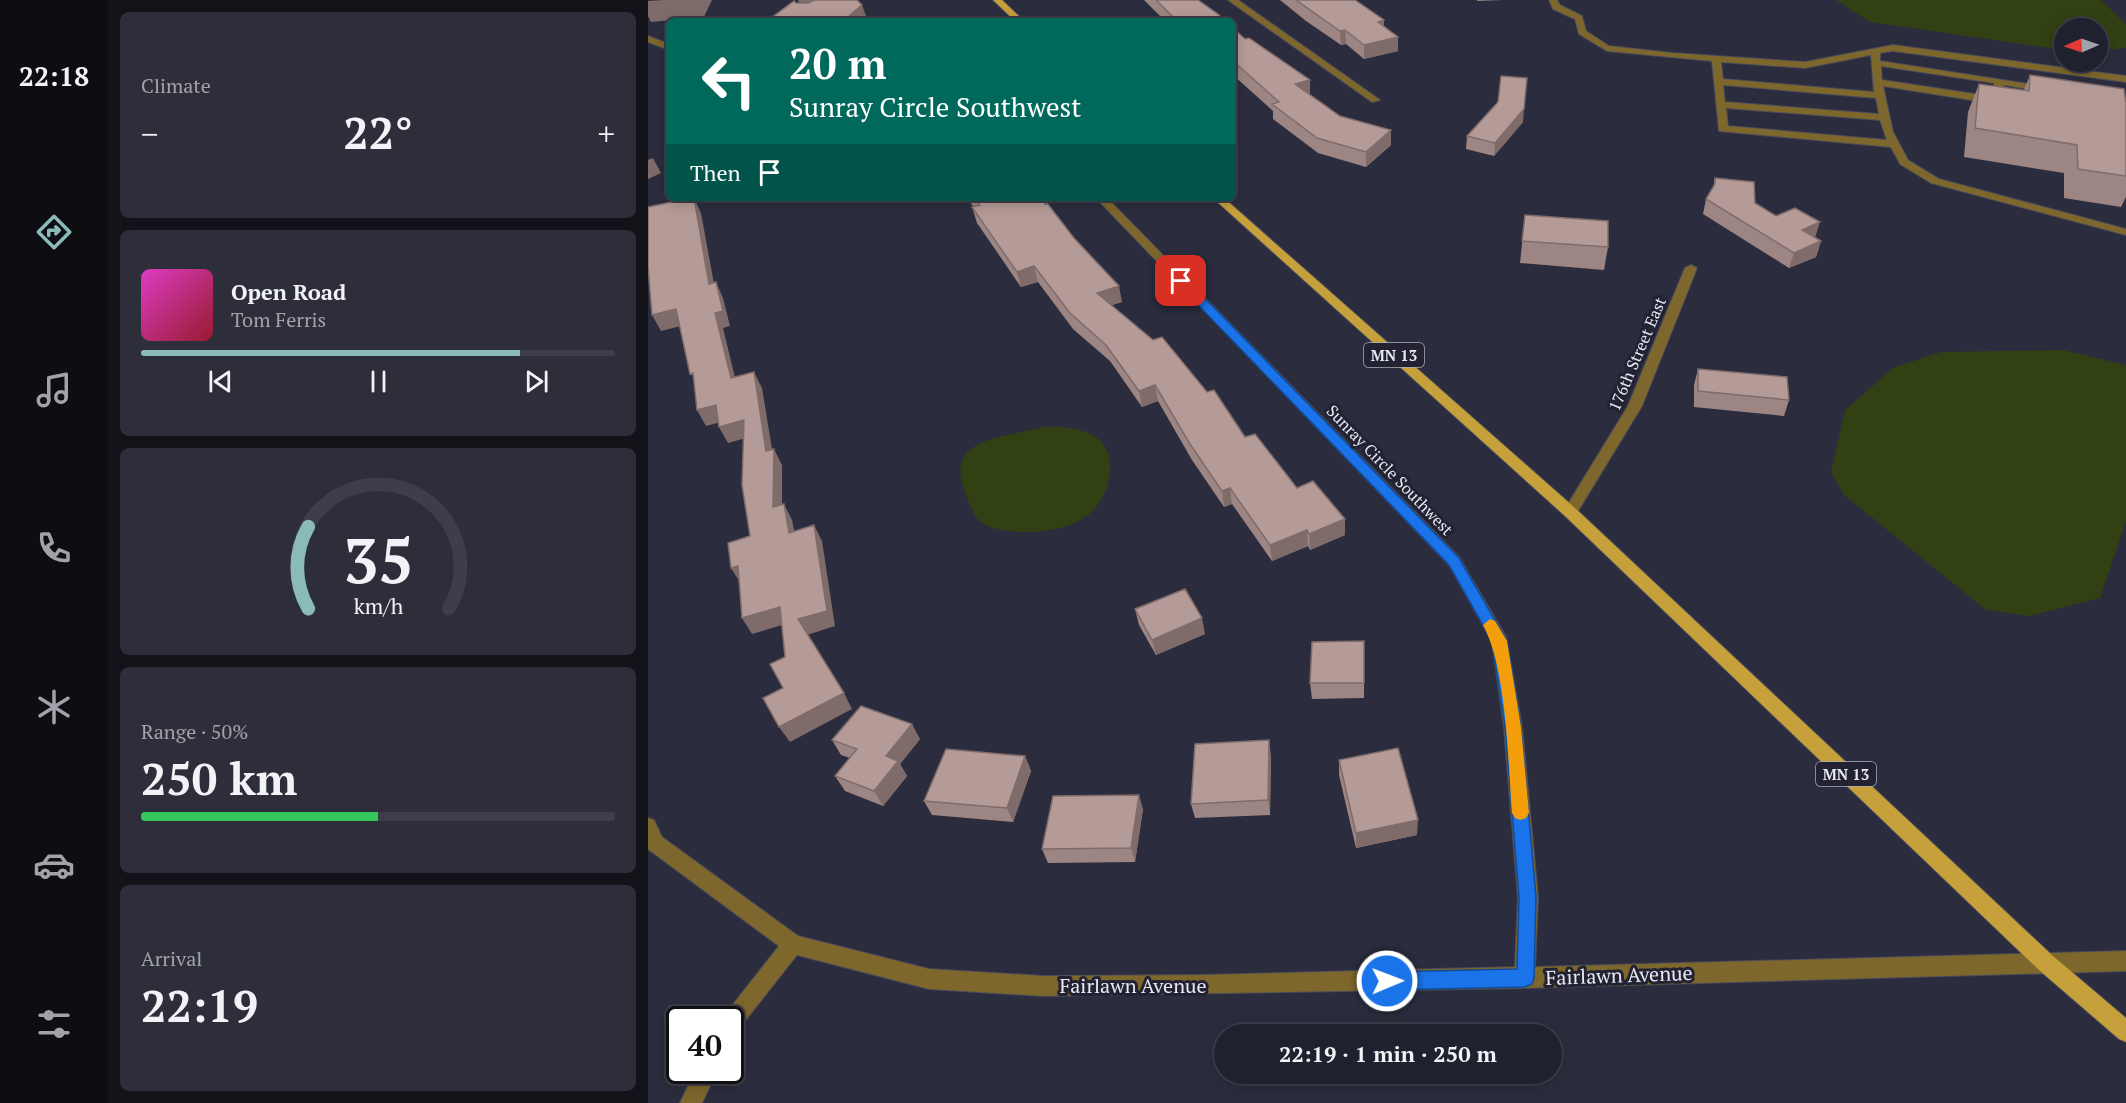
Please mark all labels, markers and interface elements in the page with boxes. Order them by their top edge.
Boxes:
north arrow [2054,18,2108,72]
map controls [2054,18,2108,72]
text: 20 m [789,35,887,91]
icon: left [690,42,768,120]
text: 22:18 [19,58,89,94]
text: Climate [141,72,211,99]
text: Sunray Circle Southwest [789,89,1081,125]
text: 22° [343,102,413,162]
text: − [141,112,159,155]
text: + [597,112,615,155]
icon: arrive [753,156,786,189]
text: Then [690,158,741,187]
icon: directions [33,211,75,253]
pin [1155,255,1206,306]
icon: arrive [1164,264,1197,297]
text: Open Road [231,277,346,306]
street label: 176th Street East [1603,294,1671,414]
text: Tom Ferris [231,306,326,333]
road number: MN 13 [1364,343,1424,367]
icon: previous [204,365,237,398]
icon: pause [362,365,395,398]
icon: next [520,365,553,398]
icon: music [33,369,75,411]
street label: Sunray Circle Southwest [1322,400,1458,540]
text: 35 [343,518,413,601]
icon: phone [33,527,75,569]
text: km/h [353,592,403,620]
icon: climate [33,686,75,728]
text: Range · 50% [141,718,248,745]
text: 250 km [141,748,297,808]
road number: MN 13 [1816,762,1876,786]
icon: car [33,844,75,886]
text: Arrival [141,945,202,972]
position arrow [1355,949,1419,1013]
street label: Fairlawn Avenue [1545,959,1693,991]
street label: Fairlawn Avenue [1059,972,1207,999]
text: 22:19 [141,975,258,1035]
icon: filters [33,1003,75,1045]
speed limit sign: 40 [666,1006,744,1084]
text: 22:19 · 1 min · 250 m [1279,1039,1497,1068]

